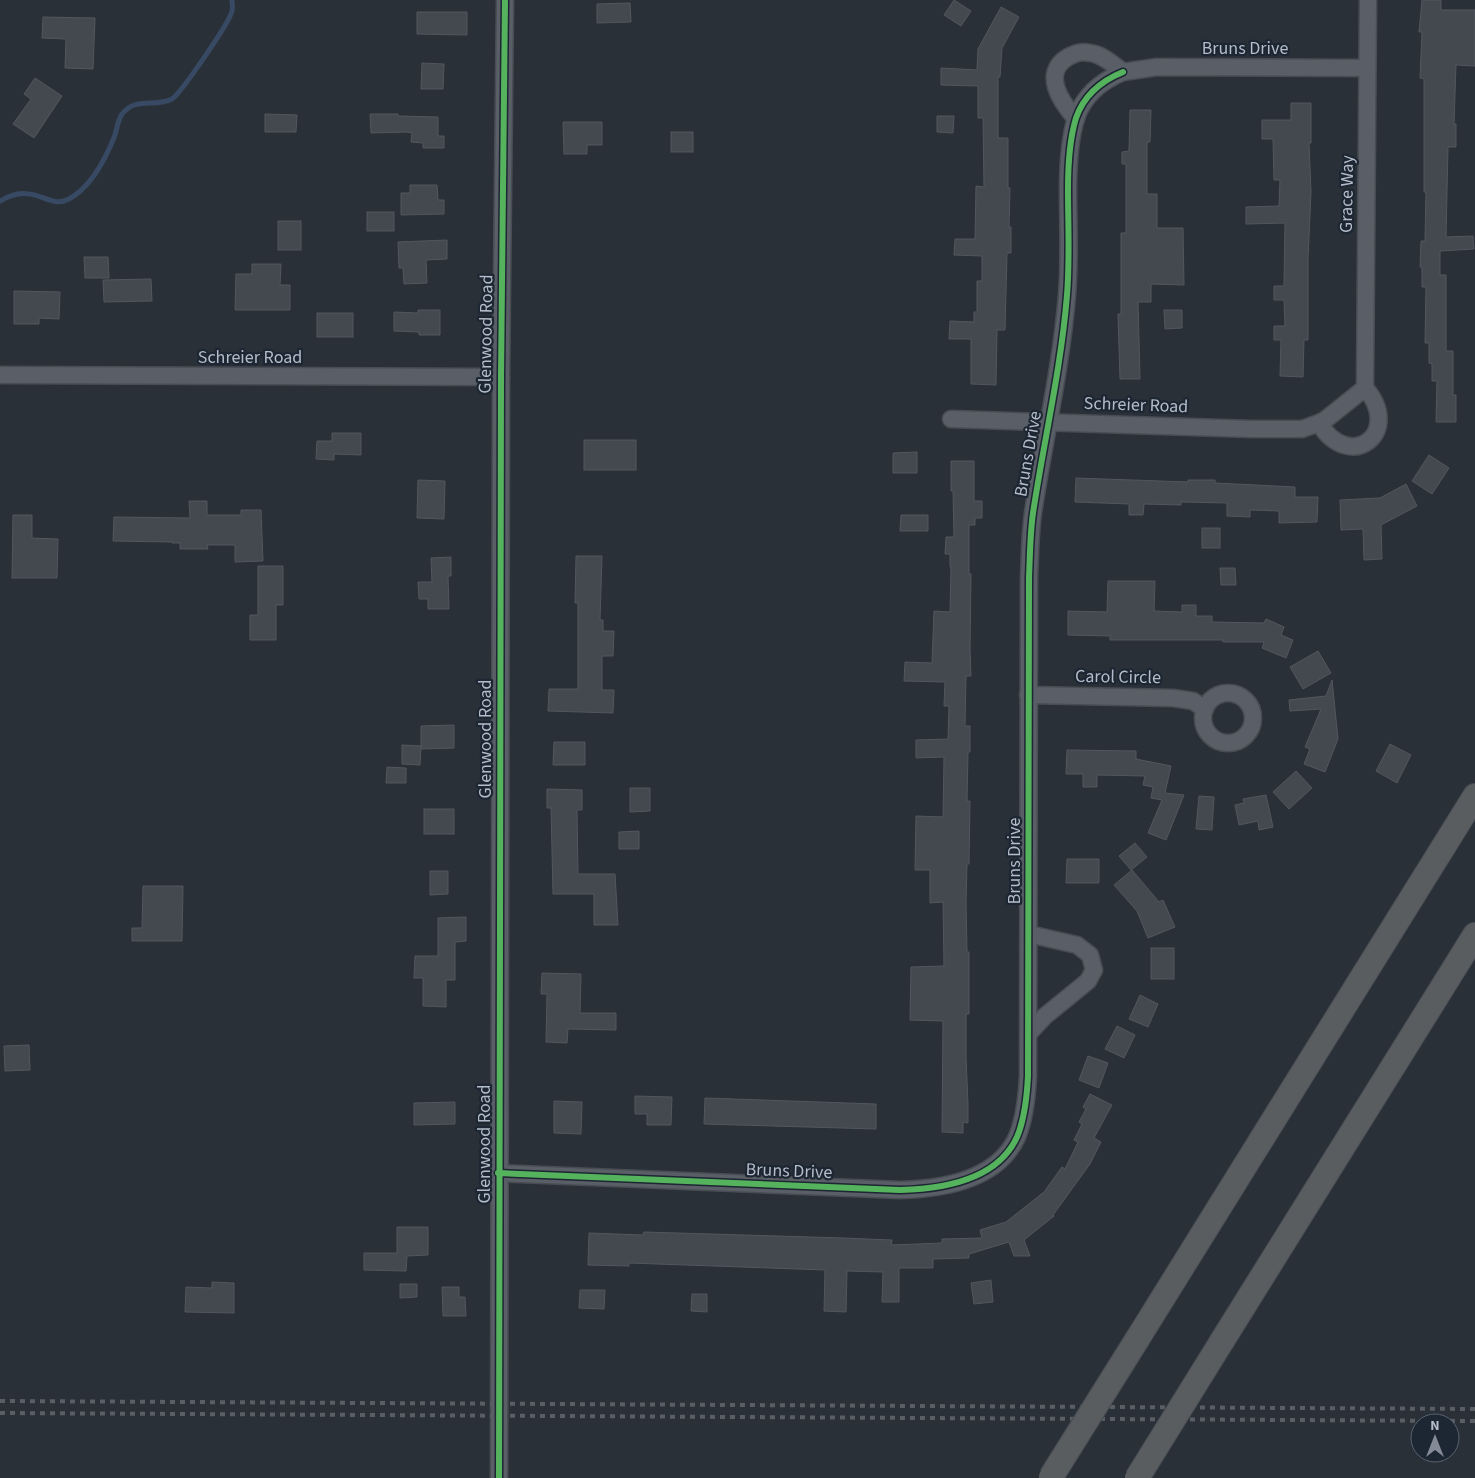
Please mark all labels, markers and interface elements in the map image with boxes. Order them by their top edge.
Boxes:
street label: Bruns Drive [1202,36,1288,61]
street label: Grace Way [1334,154,1360,233]
street label: Glenwood Road [472,274,500,394]
street label: Schreier Road [198,345,302,370]
street label: Schreier Road [1083,391,1189,419]
street label: Bruns Drive [1008,409,1048,499]
street label: Carol Circle [1075,664,1161,690]
street label: Glenwood Road [473,679,498,799]
street label: Bruns Drive [1002,818,1027,904]
street label: Glenwood Road [472,1084,497,1204]
street label: Bruns Drive [745,1157,833,1185]
north arrow [1410,1413,1460,1463]
text: N [1430,1416,1440,1436]

